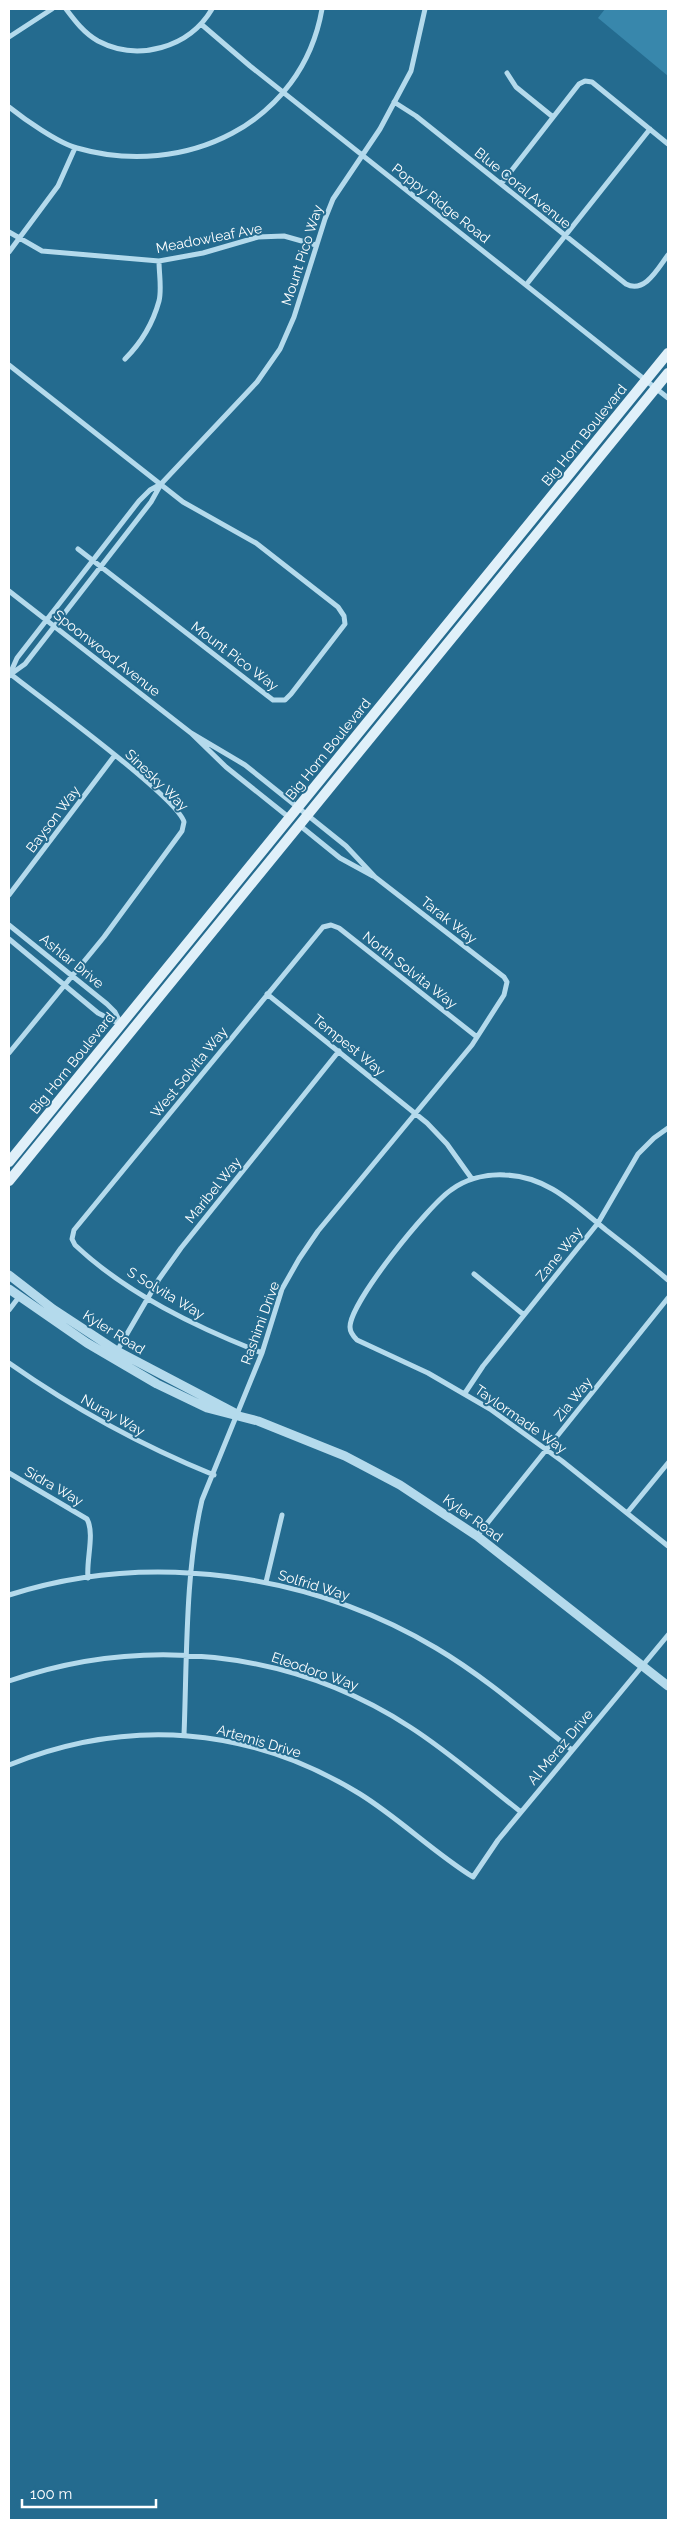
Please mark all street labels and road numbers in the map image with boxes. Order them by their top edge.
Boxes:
street label: Blue Coral Avenue [472,144,574,232]
street label: Poppy Ridge Road [389,160,493,246]
street label: Mount Pico Way [278,202,326,307]
street label: Meadowleaf Ave [155,220,263,256]
street label: Big Horn Boulevard [538,381,630,489]
street label: Spoonwood Avenue [51,606,163,700]
street label: Mount Pico Way [188,618,282,694]
street label: Big Horn Boulevard [282,695,374,803]
street label: Sinesky Way [122,746,192,814]
street label: Bayson Way [23,782,84,856]
street label: Tarak Way [418,893,480,947]
street label: North Solvita Way [360,928,461,1012]
street label: Ashlar Drive [37,930,107,992]
street label: Big Horn Boulevard [26,1009,118,1117]
street label: Tempest Way [310,1011,389,1079]
street label: West Solvita Way [147,1023,231,1121]
street label: Maribel Way [182,1154,245,1226]
street label: Zane Way [532,1223,586,1284]
street label: S Solvita Way [124,1264,208,1323]
street label: Rashimi Drive [238,1279,282,1367]
street label: Kyler Road [80,1307,148,1357]
street label: Zia Way [551,1374,596,1424]
street label: Taylormade Way [472,1381,570,1457]
street label: Nuray Way [78,1391,148,1439]
street label: Sidra Way [22,1463,86,1509]
street label: Kyler Road [440,1491,506,1545]
street label: Solfrid Way [276,1567,352,1604]
street label: Eleodoro Way [269,1649,361,1693]
street label: Al Meraz Drive [524,1706,596,1788]
street label: Artemis Drive [215,1721,303,1761]

